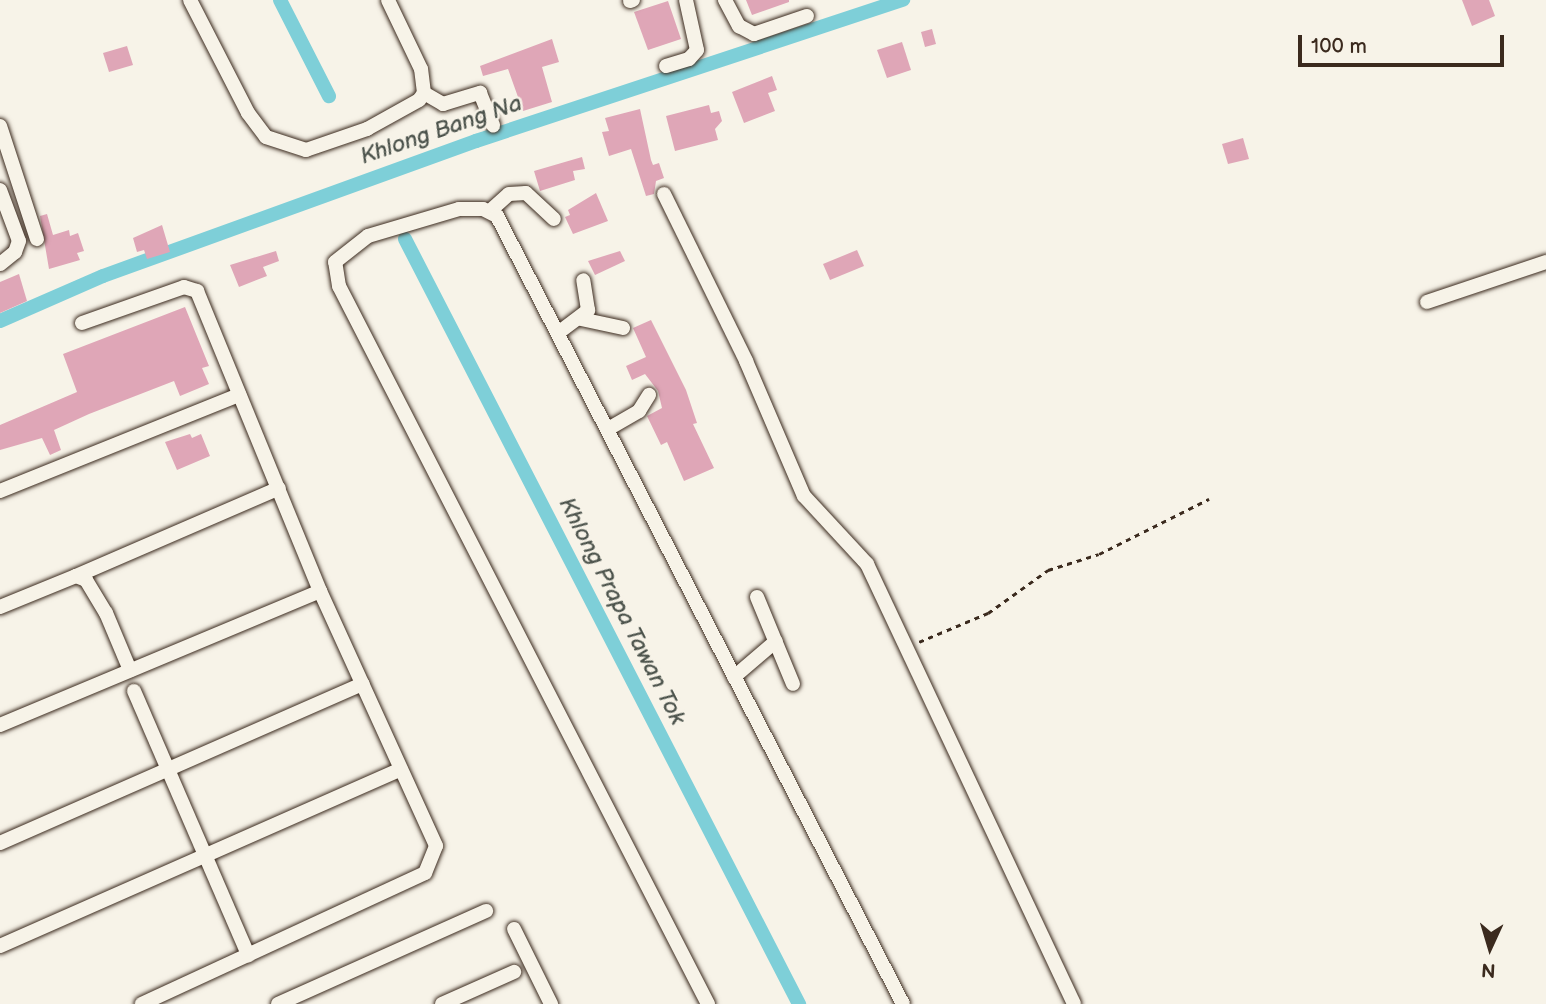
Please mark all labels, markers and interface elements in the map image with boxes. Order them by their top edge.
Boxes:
scale bar [1301,21,1508,65]
text: 100 m [1311,34,1367,59]
water label: Khlong Bang Na [357,89,525,171]
water label: Khlong Prapa Tawan Tok [552,492,692,730]
north arrow [1455,913,1525,983]
text: N [1481,957,1496,981]

